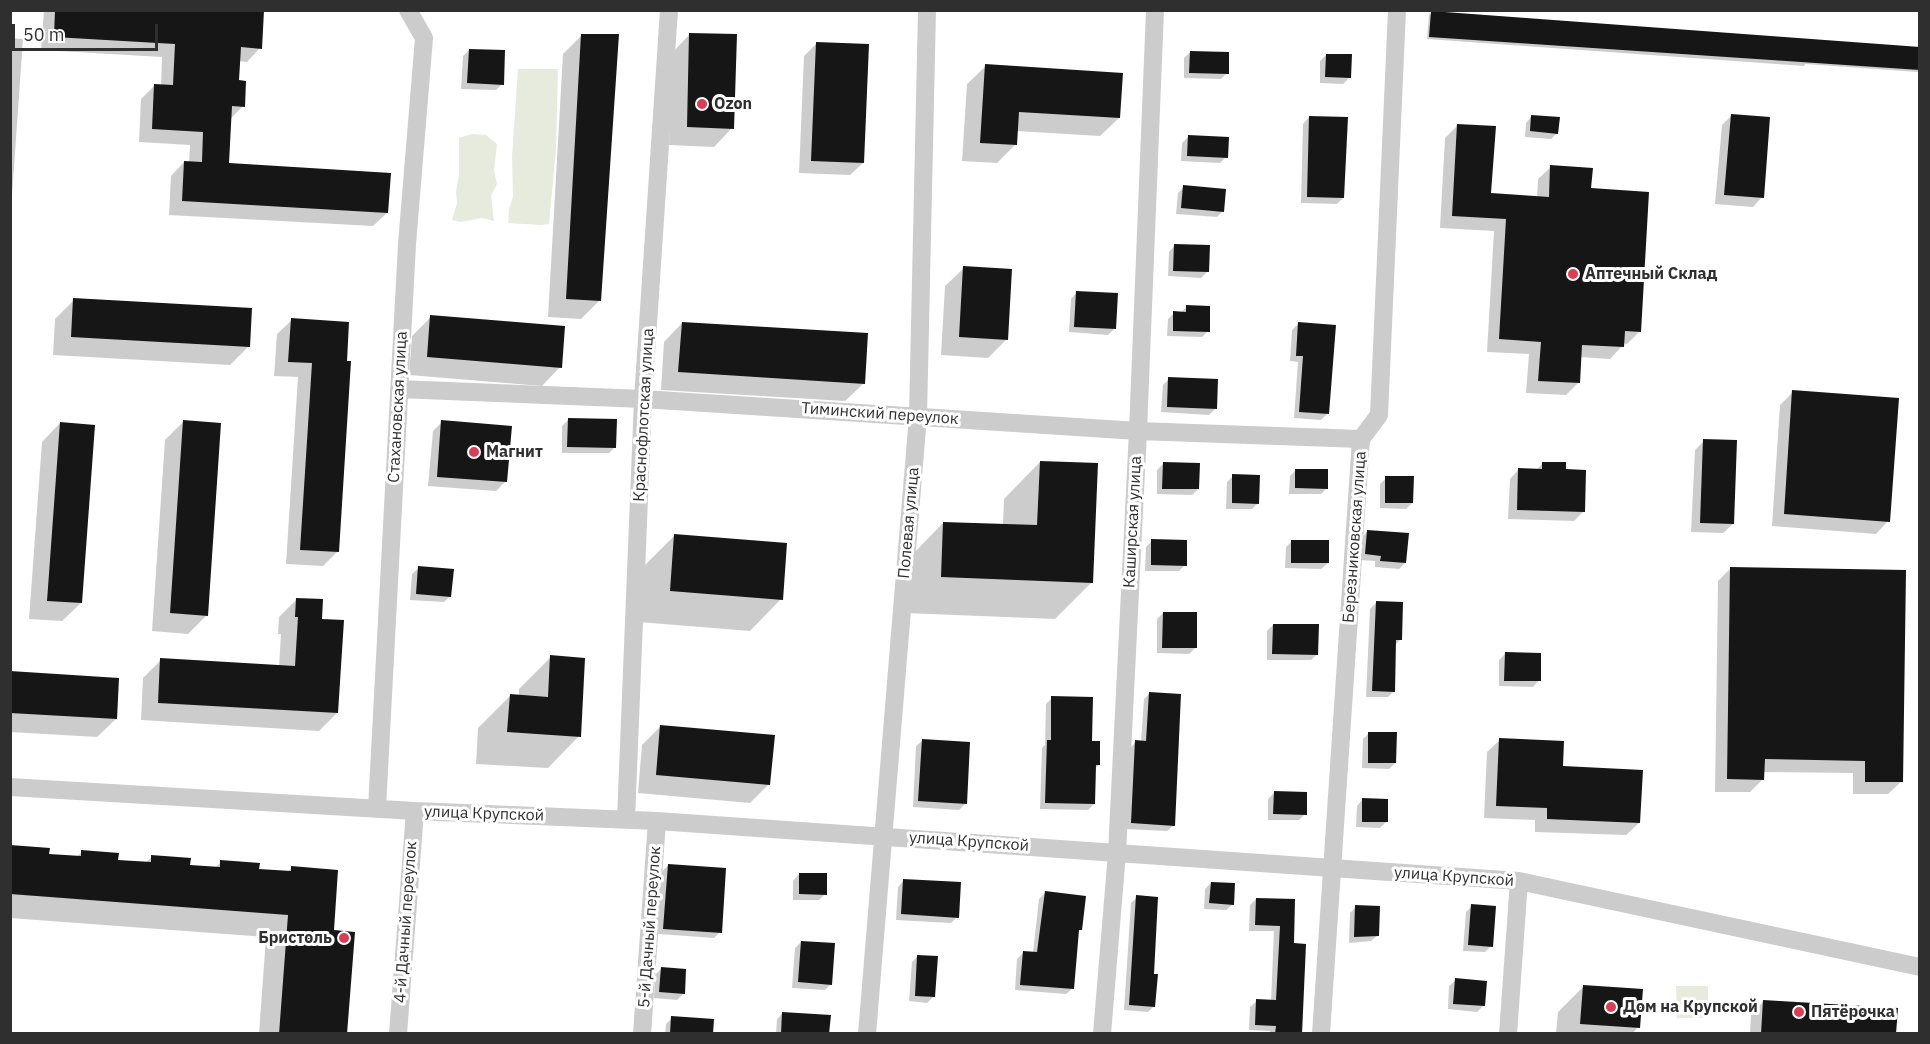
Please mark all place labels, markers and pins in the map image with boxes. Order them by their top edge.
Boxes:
place label: Ozon [714,94,752,114]
marker: Ozon [695,97,709,111]
place label: Аптечный Склад [1585,264,1717,284]
marker: Аптечный Склад [1566,267,1580,281]
place label: Магнит [486,442,543,462]
marker: Магнит [467,445,481,459]
place label: Бристоль [258,928,332,948]
marker: Бристоль [337,931,351,945]
place label: Дом на Крупской [1623,997,1758,1017]
marker: Дом на Крупской [1604,1000,1618,1014]
place label: Пятёрочка [1811,1002,1895,1022]
marker: Пятёрочка [1792,1005,1806,1019]

